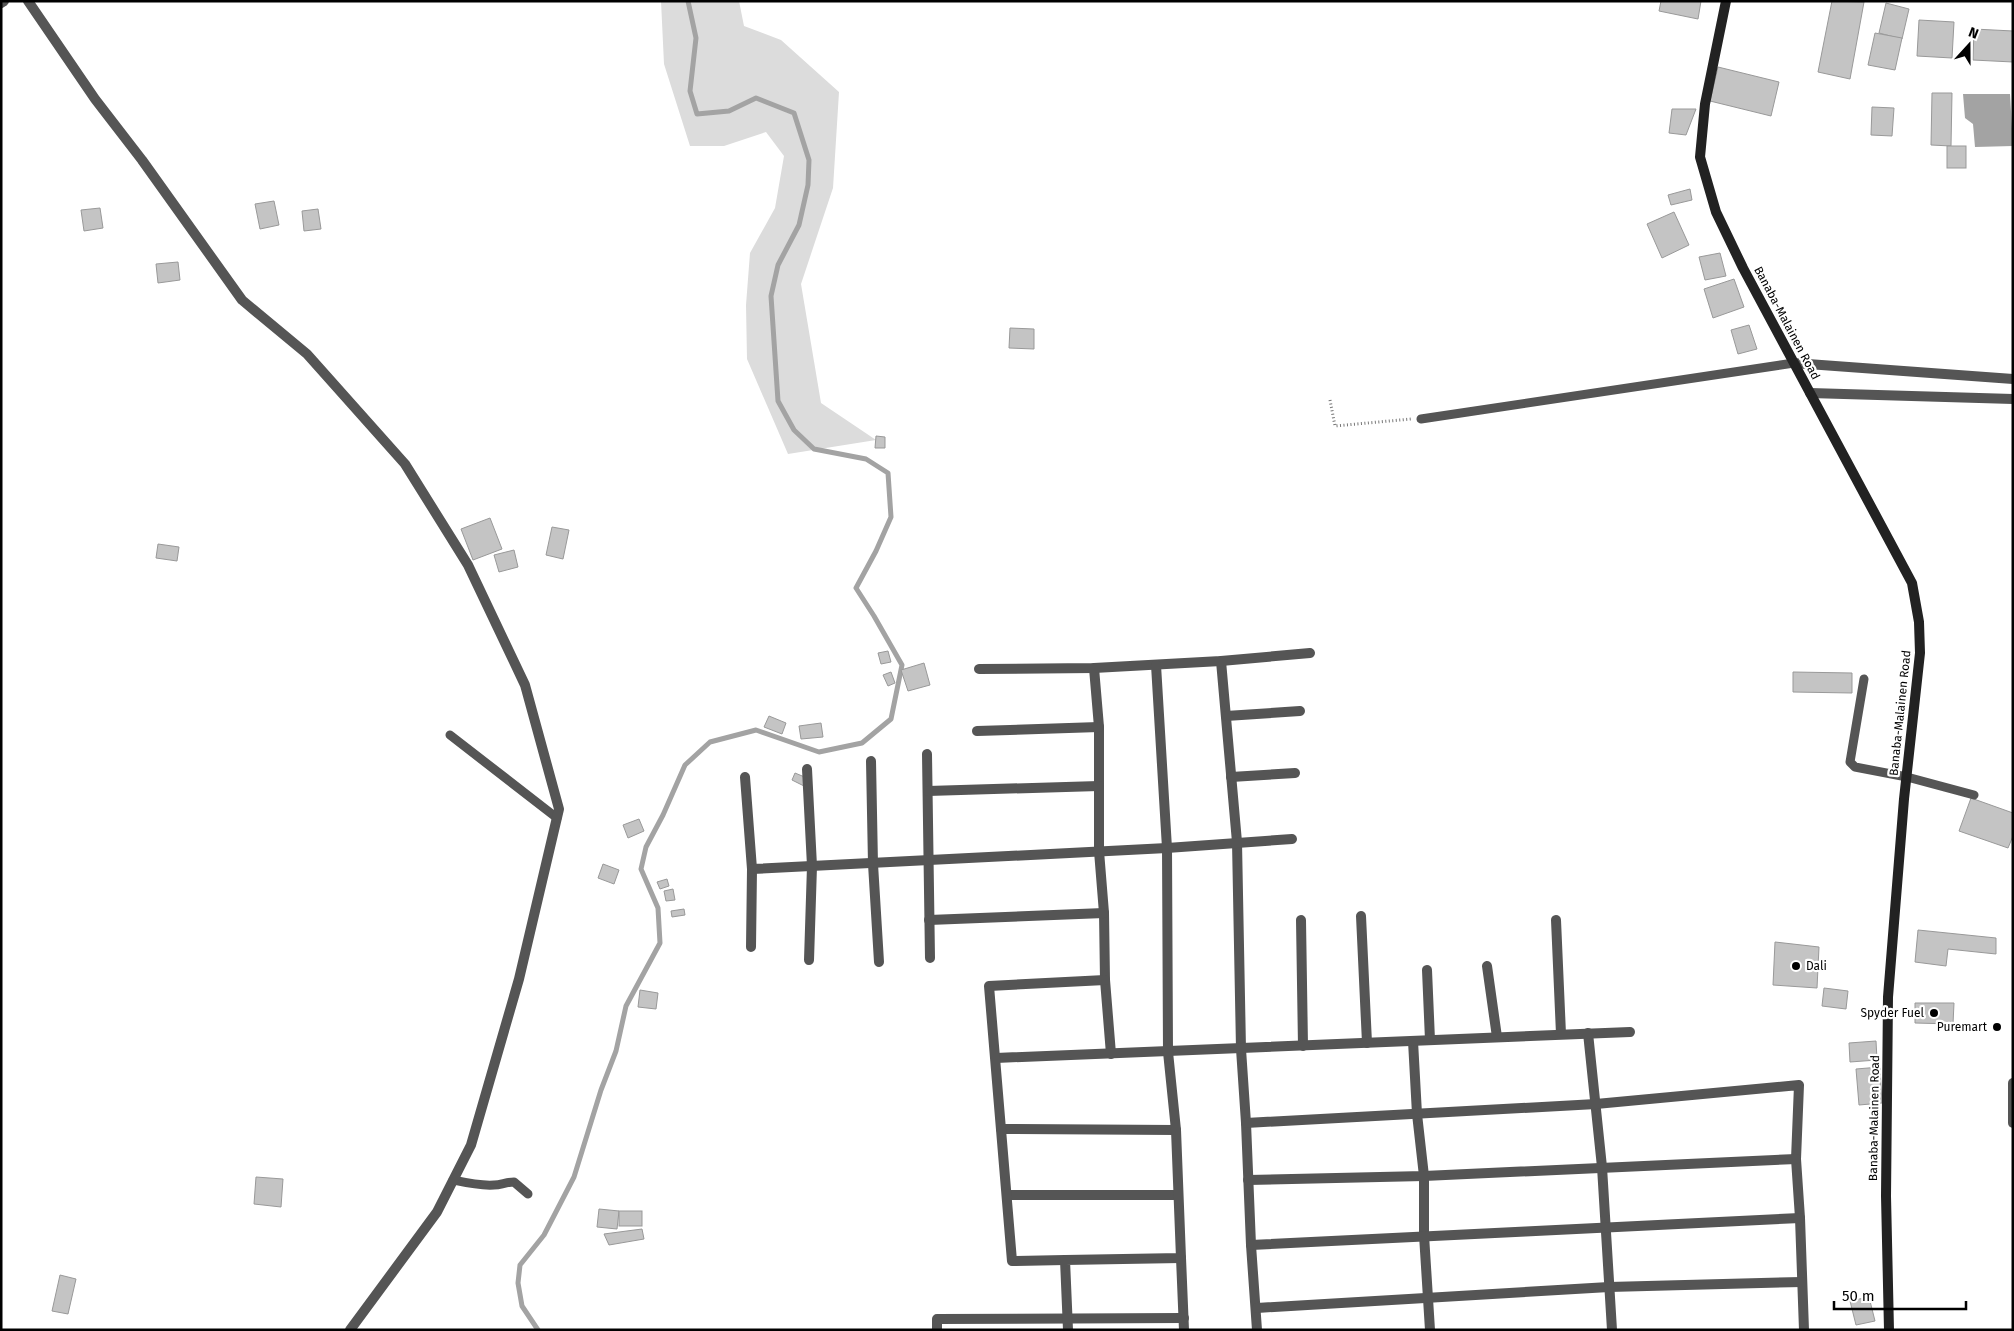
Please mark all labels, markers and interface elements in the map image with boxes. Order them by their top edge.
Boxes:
north arrow [1944,20,1994,70]
text: N [1966,24,1981,43]
street label: Banaba-Malainen Road [1751,264,1823,382]
street label: Banaba-Malainen Road [1886,650,1914,776]
place label: Dali [1806,959,1827,973]
marker: Dali [1790,960,1802,972]
place label: Spyder Fuel [1861,1006,1924,1020]
marker: Spyder Fuel [1928,1007,1940,1019]
place label: Puremart [1937,1020,1988,1034]
marker: Puremart [1991,1021,2003,1033]
street label: Banaba-Malainen Road [1866,1055,1882,1181]
scale bar [1834,1278,1966,1310]
text: 50 m [1842,1287,1875,1305]

